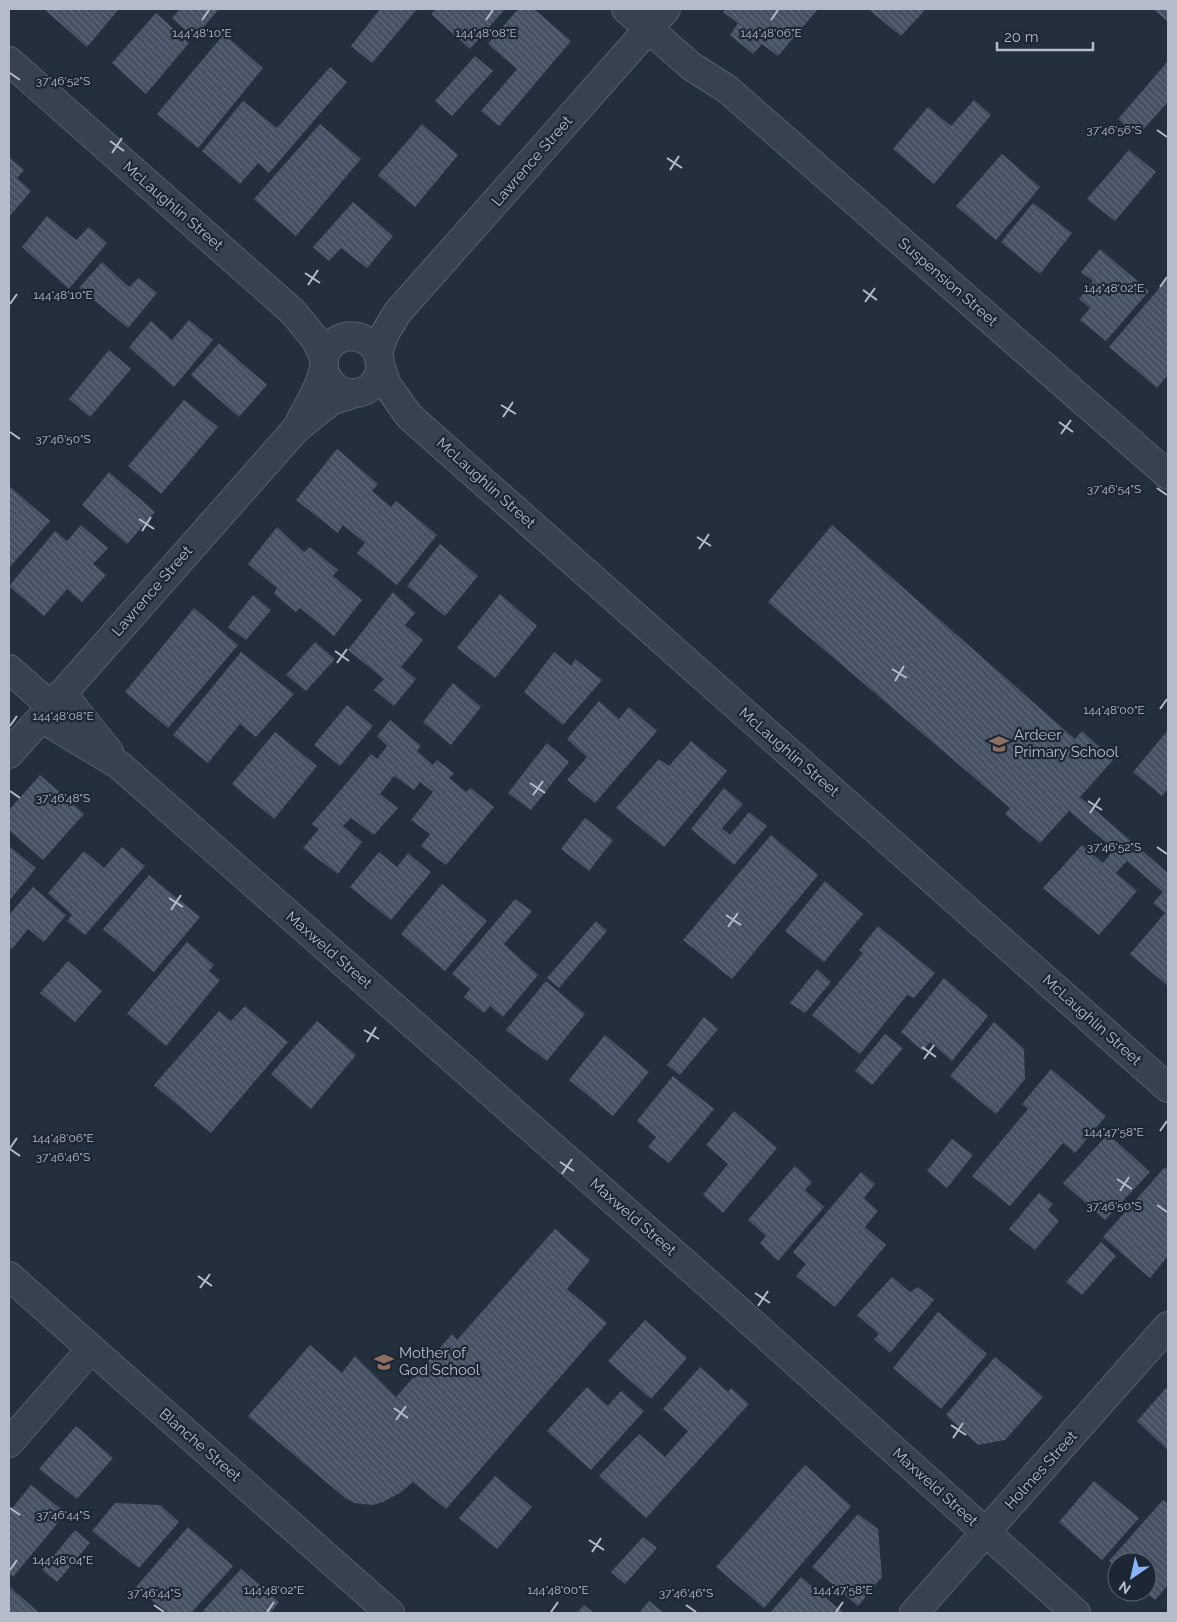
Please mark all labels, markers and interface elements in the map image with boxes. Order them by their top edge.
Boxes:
scale bar [997,20,1093,52]
text: 144°48'10"E [172,26,232,40]
text: 144°48'08"E [455,26,517,40]
text: 144°48'06"E [740,26,802,40]
text: 20 m [1004,28,1039,46]
text: 37°46'52"S [36,74,90,88]
street label: Lawrence Street [488,112,576,210]
text: 37°46'56"S [1086,123,1142,137]
street label: McLaughlin Street [119,158,227,254]
street label: Suspension Street [895,234,1001,330]
text: 144°48'02"E [1084,281,1144,295]
text: 144°48'10"E [33,288,93,302]
text: 37°46'50"S [35,432,91,446]
street label: McLaughlin Street [433,434,539,532]
text: 37°46'54"S [1087,482,1141,496]
street label: Lawrence Street [108,542,196,640]
text: 144°48'00"E [1083,703,1145,717]
street label: McLaughlin Street [735,704,843,800]
text: 144°48'08"E [32,709,94,723]
place label: Ardeer Primary School [1014,726,1120,761]
school or university icon: Ardeer Primary School [988,733,1010,755]
text: 37°46'48"S [36,791,90,805]
text: 37°46'52"S [1087,840,1141,854]
street label: Maxweld Street [282,908,376,992]
street label: McLaughlin Street [1039,971,1145,1069]
text: 144°47'58"E [1084,1125,1144,1139]
text: 144°48'06"E [32,1131,94,1145]
text: 37°46'46"S [36,1150,90,1164]
street label: Maxweld Street [586,1175,680,1259]
text: 37°46'50"S [1086,1199,1142,1213]
place label: Mother of God School [399,1344,481,1379]
school or university icon: Mother of God School [373,1351,395,1373]
street label: Blanche Street [156,1405,244,1485]
street label: Holmes Street [1001,1427,1081,1513]
street label: Maxweld Street [889,1444,981,1530]
text: 37°46'44"S [36,1508,90,1522]
north arrow [1107,1552,1157,1602]
text: 144°48'04"E [33,1553,93,1567]
text: N [1116,1578,1134,1597]
text: 144°48'02"E [244,1583,304,1597]
text: 144°48'00"E [527,1583,589,1597]
text: 144°47'58"E [813,1583,873,1597]
text: 37°46'44"S [127,1586,181,1600]
text: 37°46'46"S [659,1586,713,1600]

